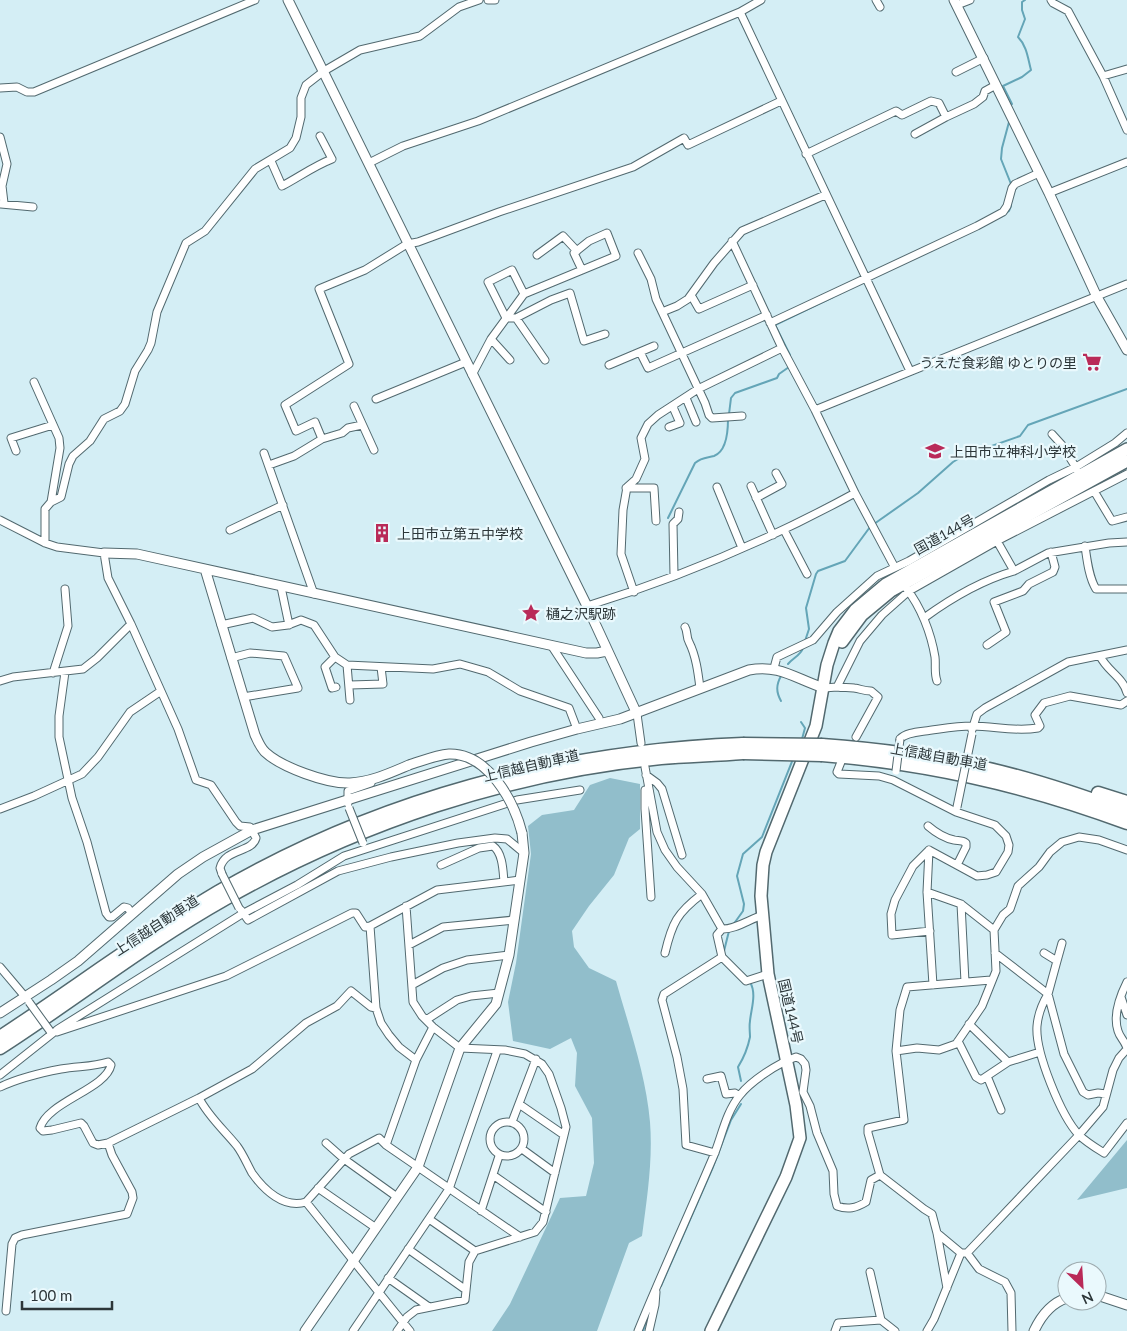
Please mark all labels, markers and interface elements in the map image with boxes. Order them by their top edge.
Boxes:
supermarket icon: うえだ食彩館 ゆとりの里 [1081,351,1103,373]
place label: うえだ食彩館 ゆとりの里 [919,354,1077,371]
school or university icon: 上田市立神科小学校 [924,440,946,462]
place label: 上田市立神科小学校 [950,443,1076,460]
street label: 国道144号 [911,510,977,558]
building icon: 上田市立第五中学校 [371,522,393,544]
place label: 上田市立第五中学校 [397,525,523,542]
place icon: 樋之沢駅跡 [520,602,542,624]
place label: 樋之沢駅跡 [546,605,616,622]
street label: 上信越自動車道 [889,739,989,773]
street label: 上信越自動車道 [481,746,581,784]
street label: 上信越自動車道 [110,891,202,959]
street label: 国道144号 [775,977,807,1045]
north arrow [1057,1261,1107,1311]
scale bar [22,1278,112,1310]
text: 100 m [30,1286,72,1304]
text: N [1079,1288,1096,1308]

